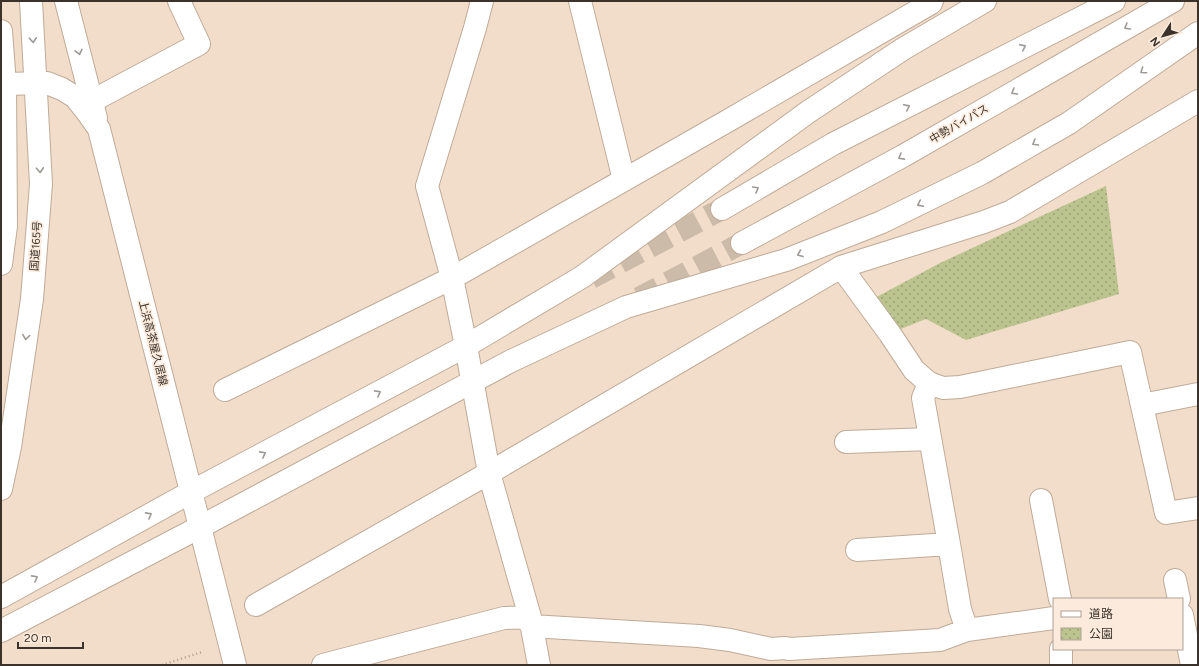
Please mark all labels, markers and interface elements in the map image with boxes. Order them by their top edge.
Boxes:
north arrow [1143,16,1183,56]
one-way arrow [1124,23,1131,30]
text: N [1148,34,1163,49]
one-way arrow [29,37,38,43]
one-way arrow [1018,45,1026,52]
one-way arrow [75,49,83,56]
one-way arrow [1140,66,1147,74]
one-way arrow [1011,88,1018,95]
street label: 中勢バイパス [927,102,991,146]
one-way arrow [903,104,910,111]
one-way arrow [1032,139,1039,146]
one-way arrow [898,152,906,159]
one-way arrow [36,167,45,173]
one-way arrow [752,187,759,194]
one-way arrow [917,199,924,207]
street label: 国道165号 [28,221,44,271]
one-way arrow [797,250,804,258]
street label: 上浜高茶屋久居線 [136,299,170,387]
one-way arrow [22,334,31,340]
one-way arrow [374,390,381,398]
one-way arrow [259,451,266,458]
one-way arrow [145,513,152,520]
one-way arrow [31,576,38,583]
legend [1053,598,1183,650]
text: 道路 [1089,607,1113,621]
scale bar [18,624,83,650]
text: 公園 [1089,627,1113,641]
text: 20 m [24,631,52,645]

